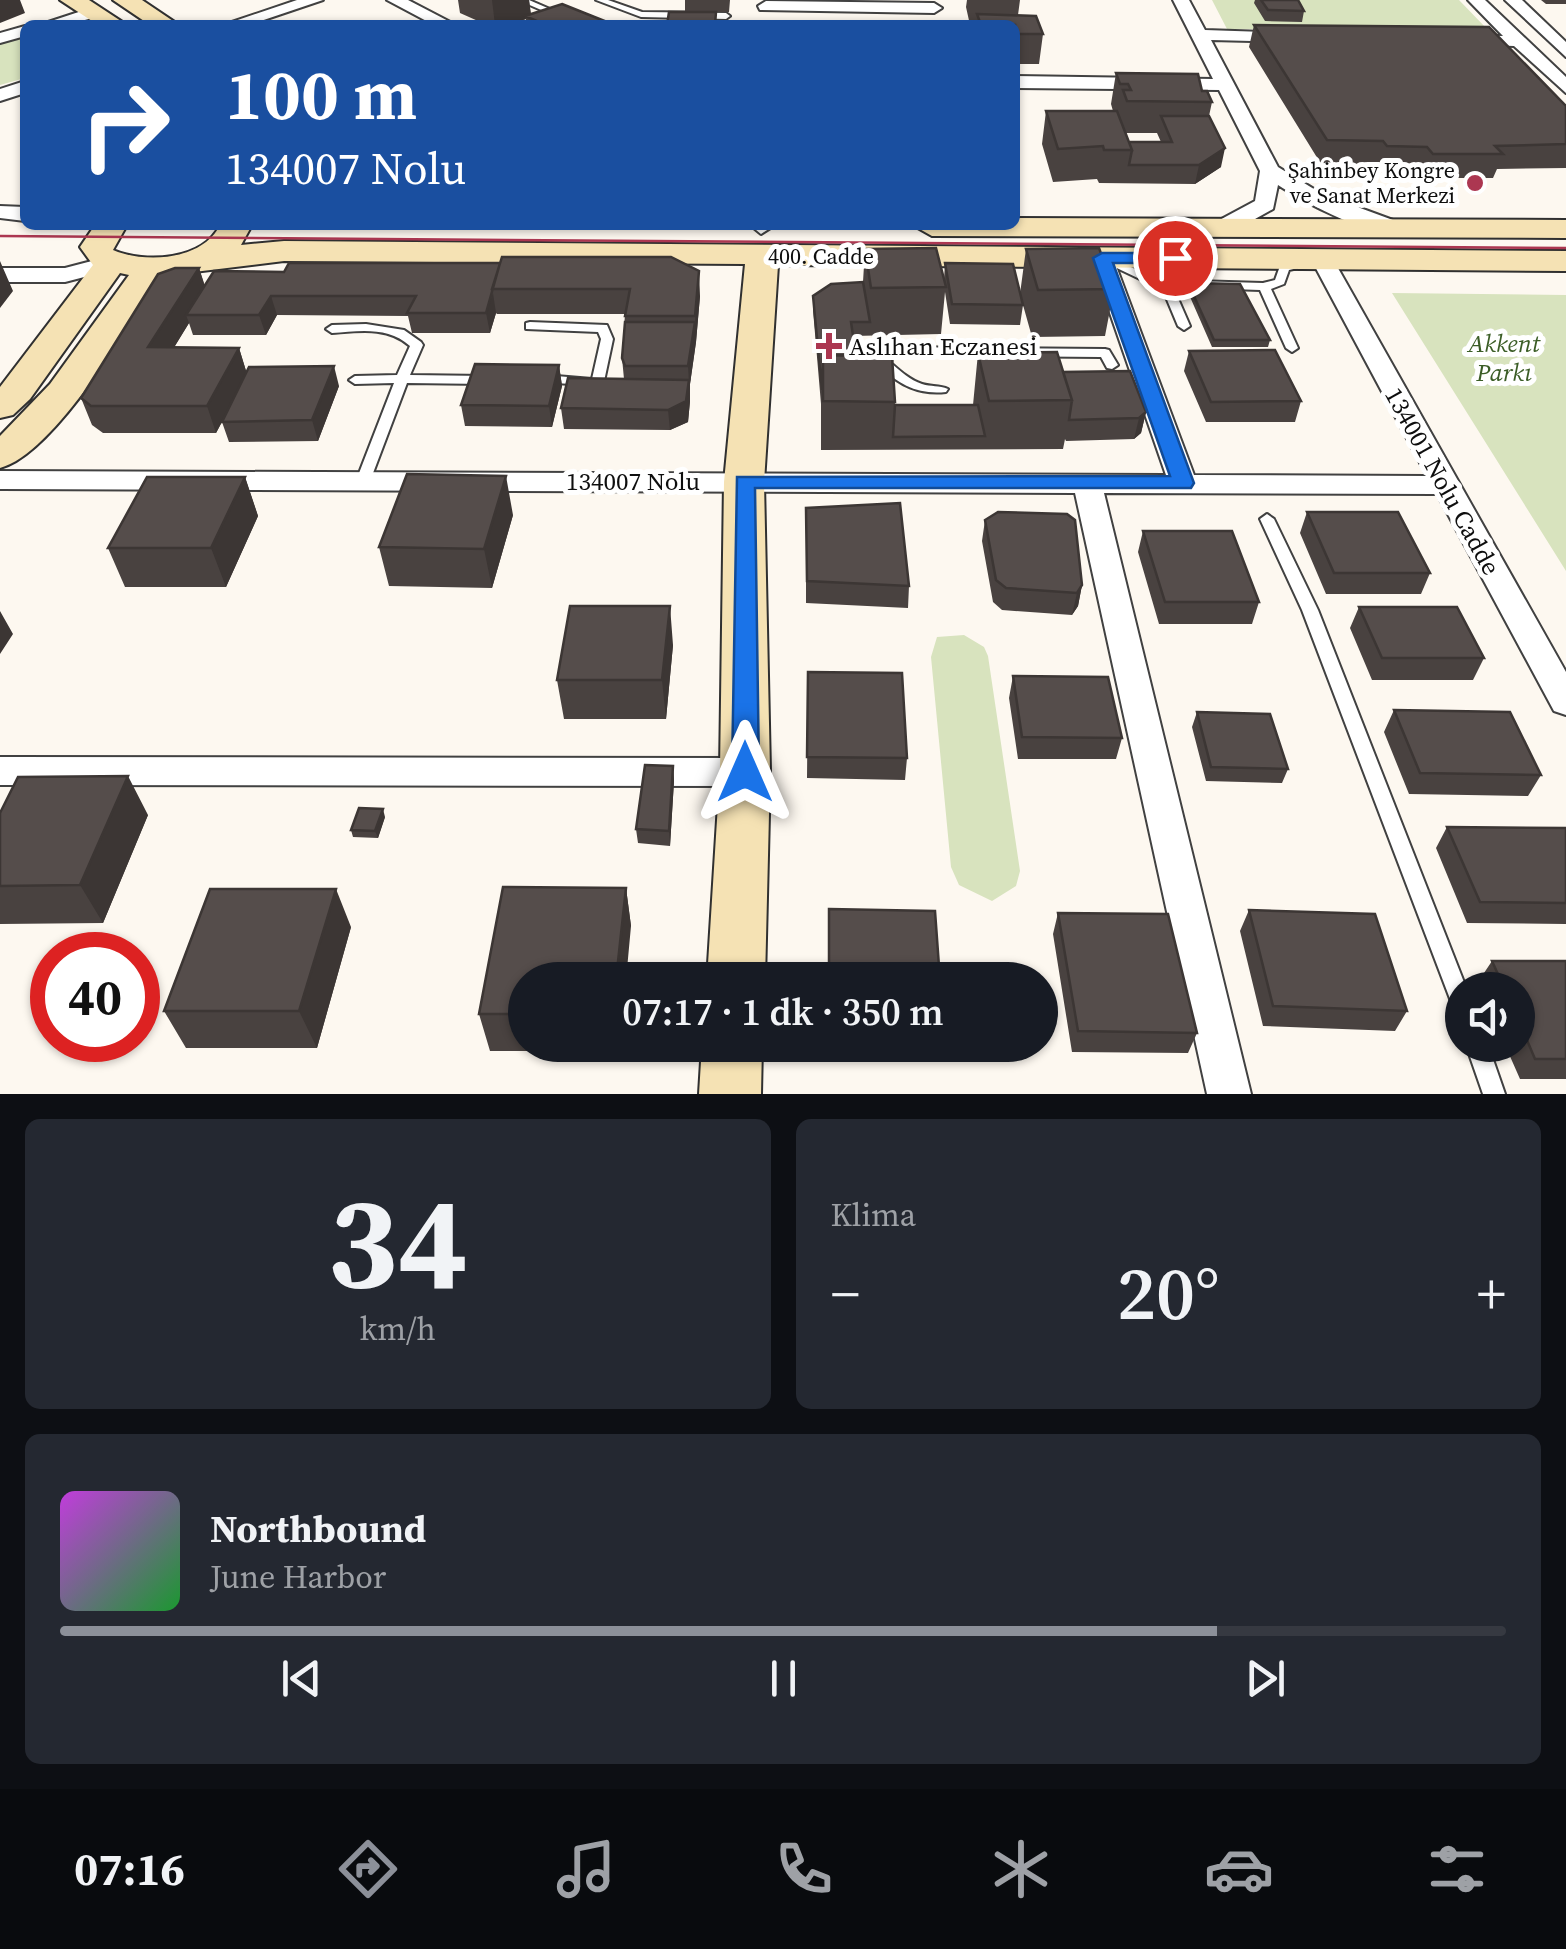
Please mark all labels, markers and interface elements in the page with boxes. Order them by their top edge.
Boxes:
text: 100 m [225,46,417,142]
icon: right [60,60,190,190]
text: 134007 Nolu [225,137,466,199]
place label: Şahinbey Kongre ve Sanat Merkezi [1288,155,1455,210]
marker: Şahinbey Kongre ve Sanat Merkezi [1464,172,1486,194]
pin [1133,216,1218,301]
icon: arrive [1148,231,1203,286]
street label: 400. Cadde [768,241,874,271]
park label: Akkent Parkı [1466,326,1541,389]
place label: Aslıhan Eczanesi [849,329,1037,363]
marker: Aslıhan Eczanesi [818,335,840,357]
street label: 134001 Nolu Cadde [1377,381,1509,581]
street label: 134007 Nolu [566,464,700,498]
position arrow [693,720,797,824]
speed limit sign: 40 [30,932,160,1062]
map controls [1445,972,1535,1062]
button: sound [1445,972,1535,1062]
text: 07:17 · 1 dk · 350 m [622,986,944,1038]
text: 34 [327,1152,468,1331]
text: Klima [831,1193,916,1237]
text: 20° [1117,1241,1220,1344]
text: − [831,1256,860,1331]
text: + [1477,1256,1506,1331]
text: km/h [360,1307,436,1351]
text: Northbound [210,1503,426,1555]
text: June Harbor [210,1555,386,1599]
icon: previous [274,1651,329,1706]
icon: pause [756,1651,811,1706]
icon: next [1238,1651,1293,1706]
icon: directions [333,1834,403,1904]
icon: music [551,1834,621,1904]
icon: phone [769,1834,839,1904]
icon: climate [986,1834,1056,1904]
icon: car [1204,1834,1274,1904]
icon: filters [1422,1834,1492,1904]
text: 07:16 [74,1838,185,1900]

